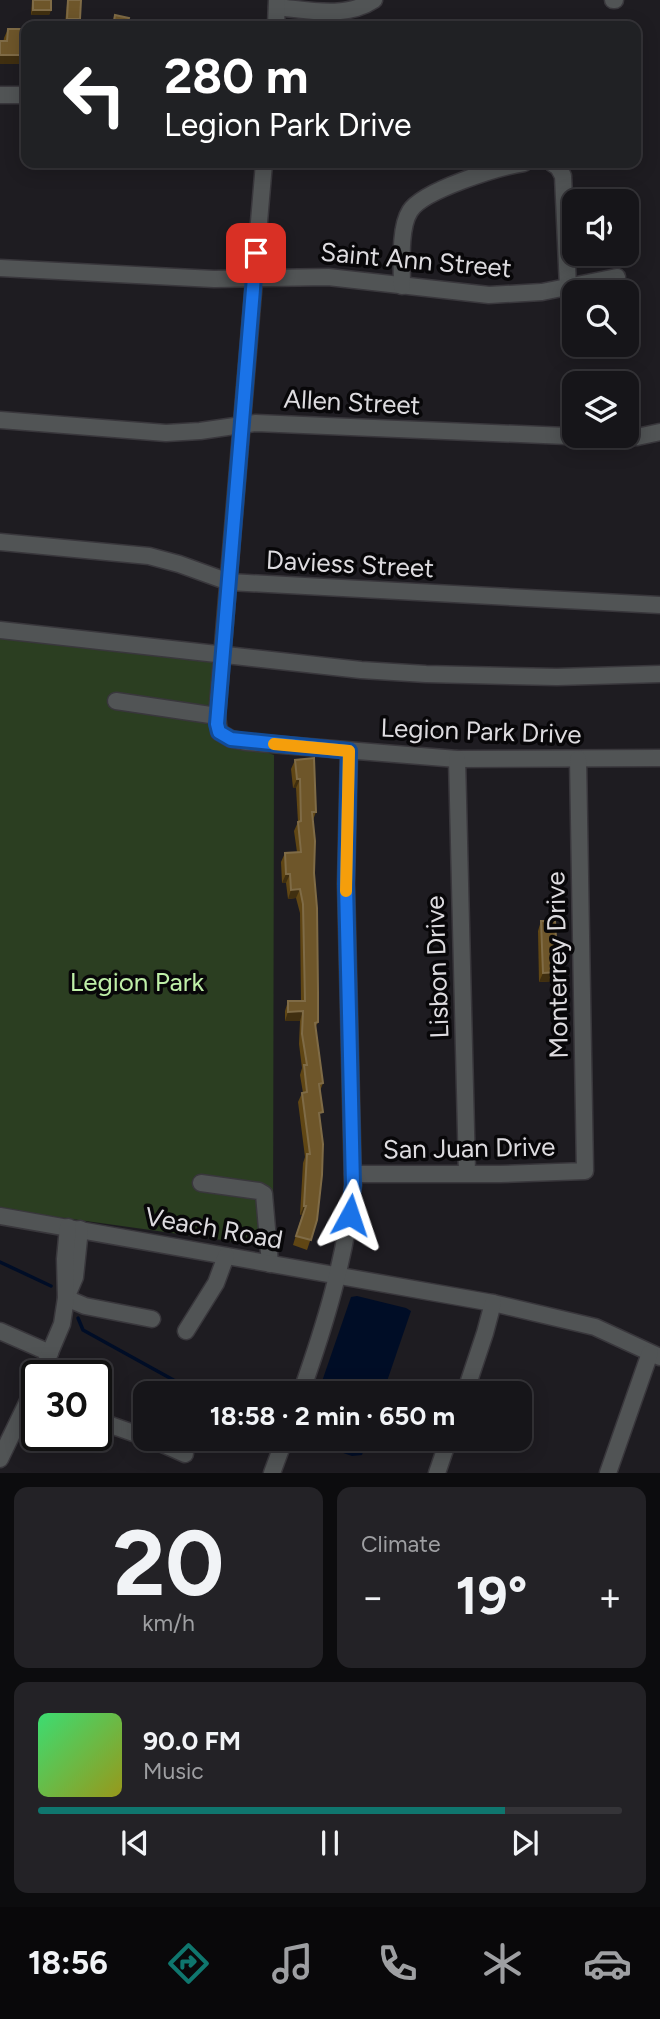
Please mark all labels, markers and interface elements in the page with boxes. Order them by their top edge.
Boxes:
text: 280 m [164,46,309,105]
icon: left [49,49,140,140]
text: Legion Park Drive [164,106,411,144]
map controls [562,189,639,448]
button: sound [562,189,639,266]
pin [226,223,286,283]
icon: arrive [237,234,275,272]
street label: Saint Ann Street [319,236,513,284]
button: search [562,280,639,357]
button: layers [562,371,639,448]
street label: Allen Street [283,382,421,422]
street label: Daviess Street [265,544,435,584]
street label: Legion Park Drive [380,712,582,750]
street label: Monterrey Drive [539,871,575,1059]
street label: Lisbon Drive [419,895,455,1039]
park label: Legion Park [70,966,205,998]
street label: San Juan Drive [383,1130,555,1166]
position arrow [313,1178,387,1252]
street label: Veach Road [143,1200,285,1256]
speed limit sign: 30 [21,1360,112,1451]
text: 18:58 · 2 min · 650 m [210,1400,455,1432]
text: 20 [113,1509,224,1618]
text: Climate [361,1530,440,1558]
text: 19° [456,1565,527,1627]
text: − [361,1574,385,1620]
text: + [598,1574,622,1620]
text: km/h [142,1609,195,1637]
text: 90.0 FM [143,1725,241,1757]
text: Music [143,1757,204,1785]
icon: previous [116,1824,154,1862]
icon: pause [311,1824,349,1862]
icon: next [506,1824,544,1862]
icon: directions [164,1939,213,1988]
icon: music [268,1939,317,1988]
icon: phone [373,1939,422,1988]
icon: climate [478,1939,527,1988]
icon: car [583,1939,632,1988]
text: 18:56 [28,1944,108,1982]

